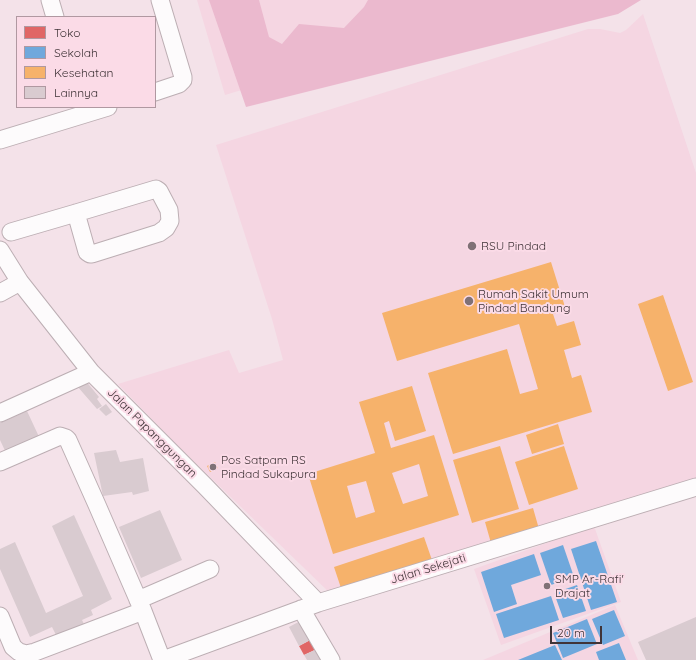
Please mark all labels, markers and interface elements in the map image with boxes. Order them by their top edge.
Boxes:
legend [16,16,156,108]
text: Toko [54,25,80,40]
text: Sekolah [54,45,98,60]
text: Kesehatan [54,65,113,80]
text: Lainnya [54,85,98,100]
place label: RSU Pindad [481,239,546,253]
marker: RSU Pindad [466,240,478,252]
place label: Rumah Sakit Umum Pindad Bandung [478,287,589,315]
marker: Rumah Sakit Umum Pindad Bandung [463,295,475,307]
street label: Jalan Papanggungan [104,385,200,481]
place label: Pos Satpam RS Pindad Sukapura [221,453,316,481]
marker: Pos Satpam RS Pindad Sukapura [208,462,218,472]
street label: Jalan Sekejati [389,551,467,587]
place label: SMP Ar-Rafi' Drajat [555,572,624,600]
marker: SMP Ar-Rafi' Drajat [542,581,552,591]
scale bar [552,618,604,644]
text: 20 m [557,625,585,640]

